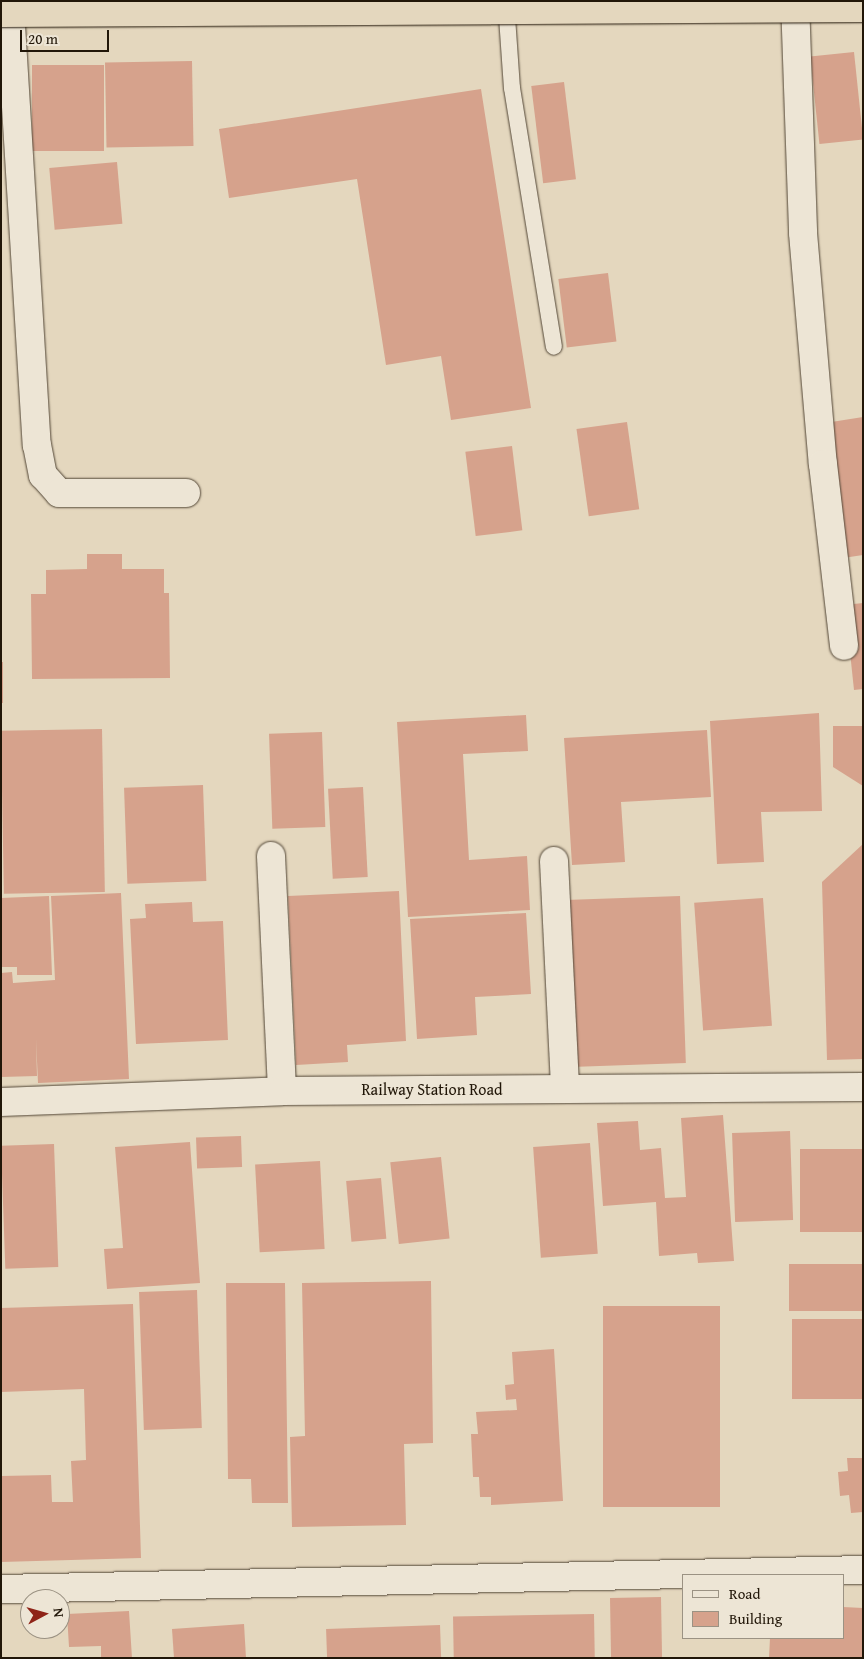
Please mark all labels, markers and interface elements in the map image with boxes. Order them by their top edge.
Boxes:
scale bar [22,20,111,52]
text: 20 m [28,28,58,49]
street label: Railway Station Road [361,1079,503,1099]
legend [682,1574,844,1639]
text: Road [729,1583,760,1604]
north arrow [20,1589,70,1639]
text: N [48,1607,69,1618]
text: Building [729,1608,782,1629]

